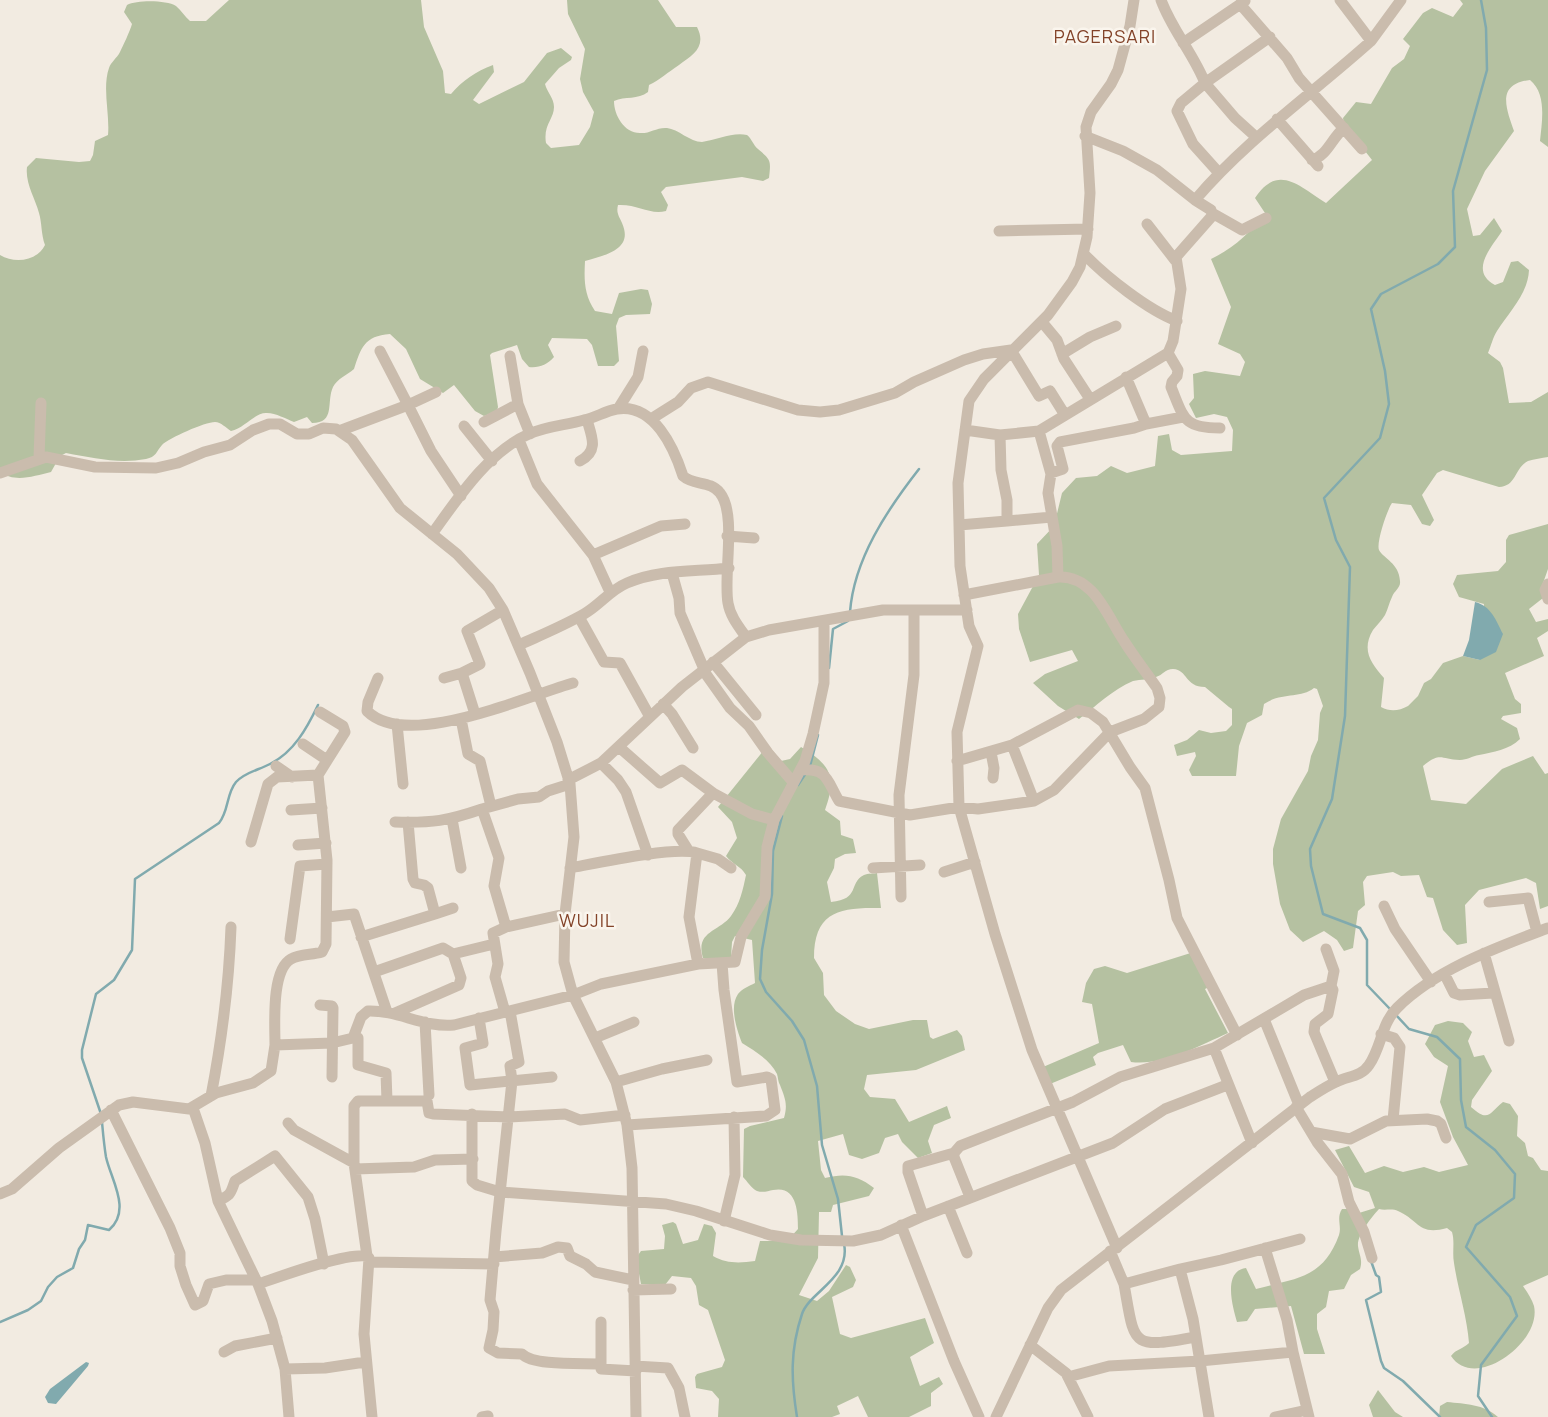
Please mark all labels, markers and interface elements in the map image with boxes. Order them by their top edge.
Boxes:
district label: PAGERSARI [1054,24,1156,48]
district label: WUJIL [559,908,615,932]

